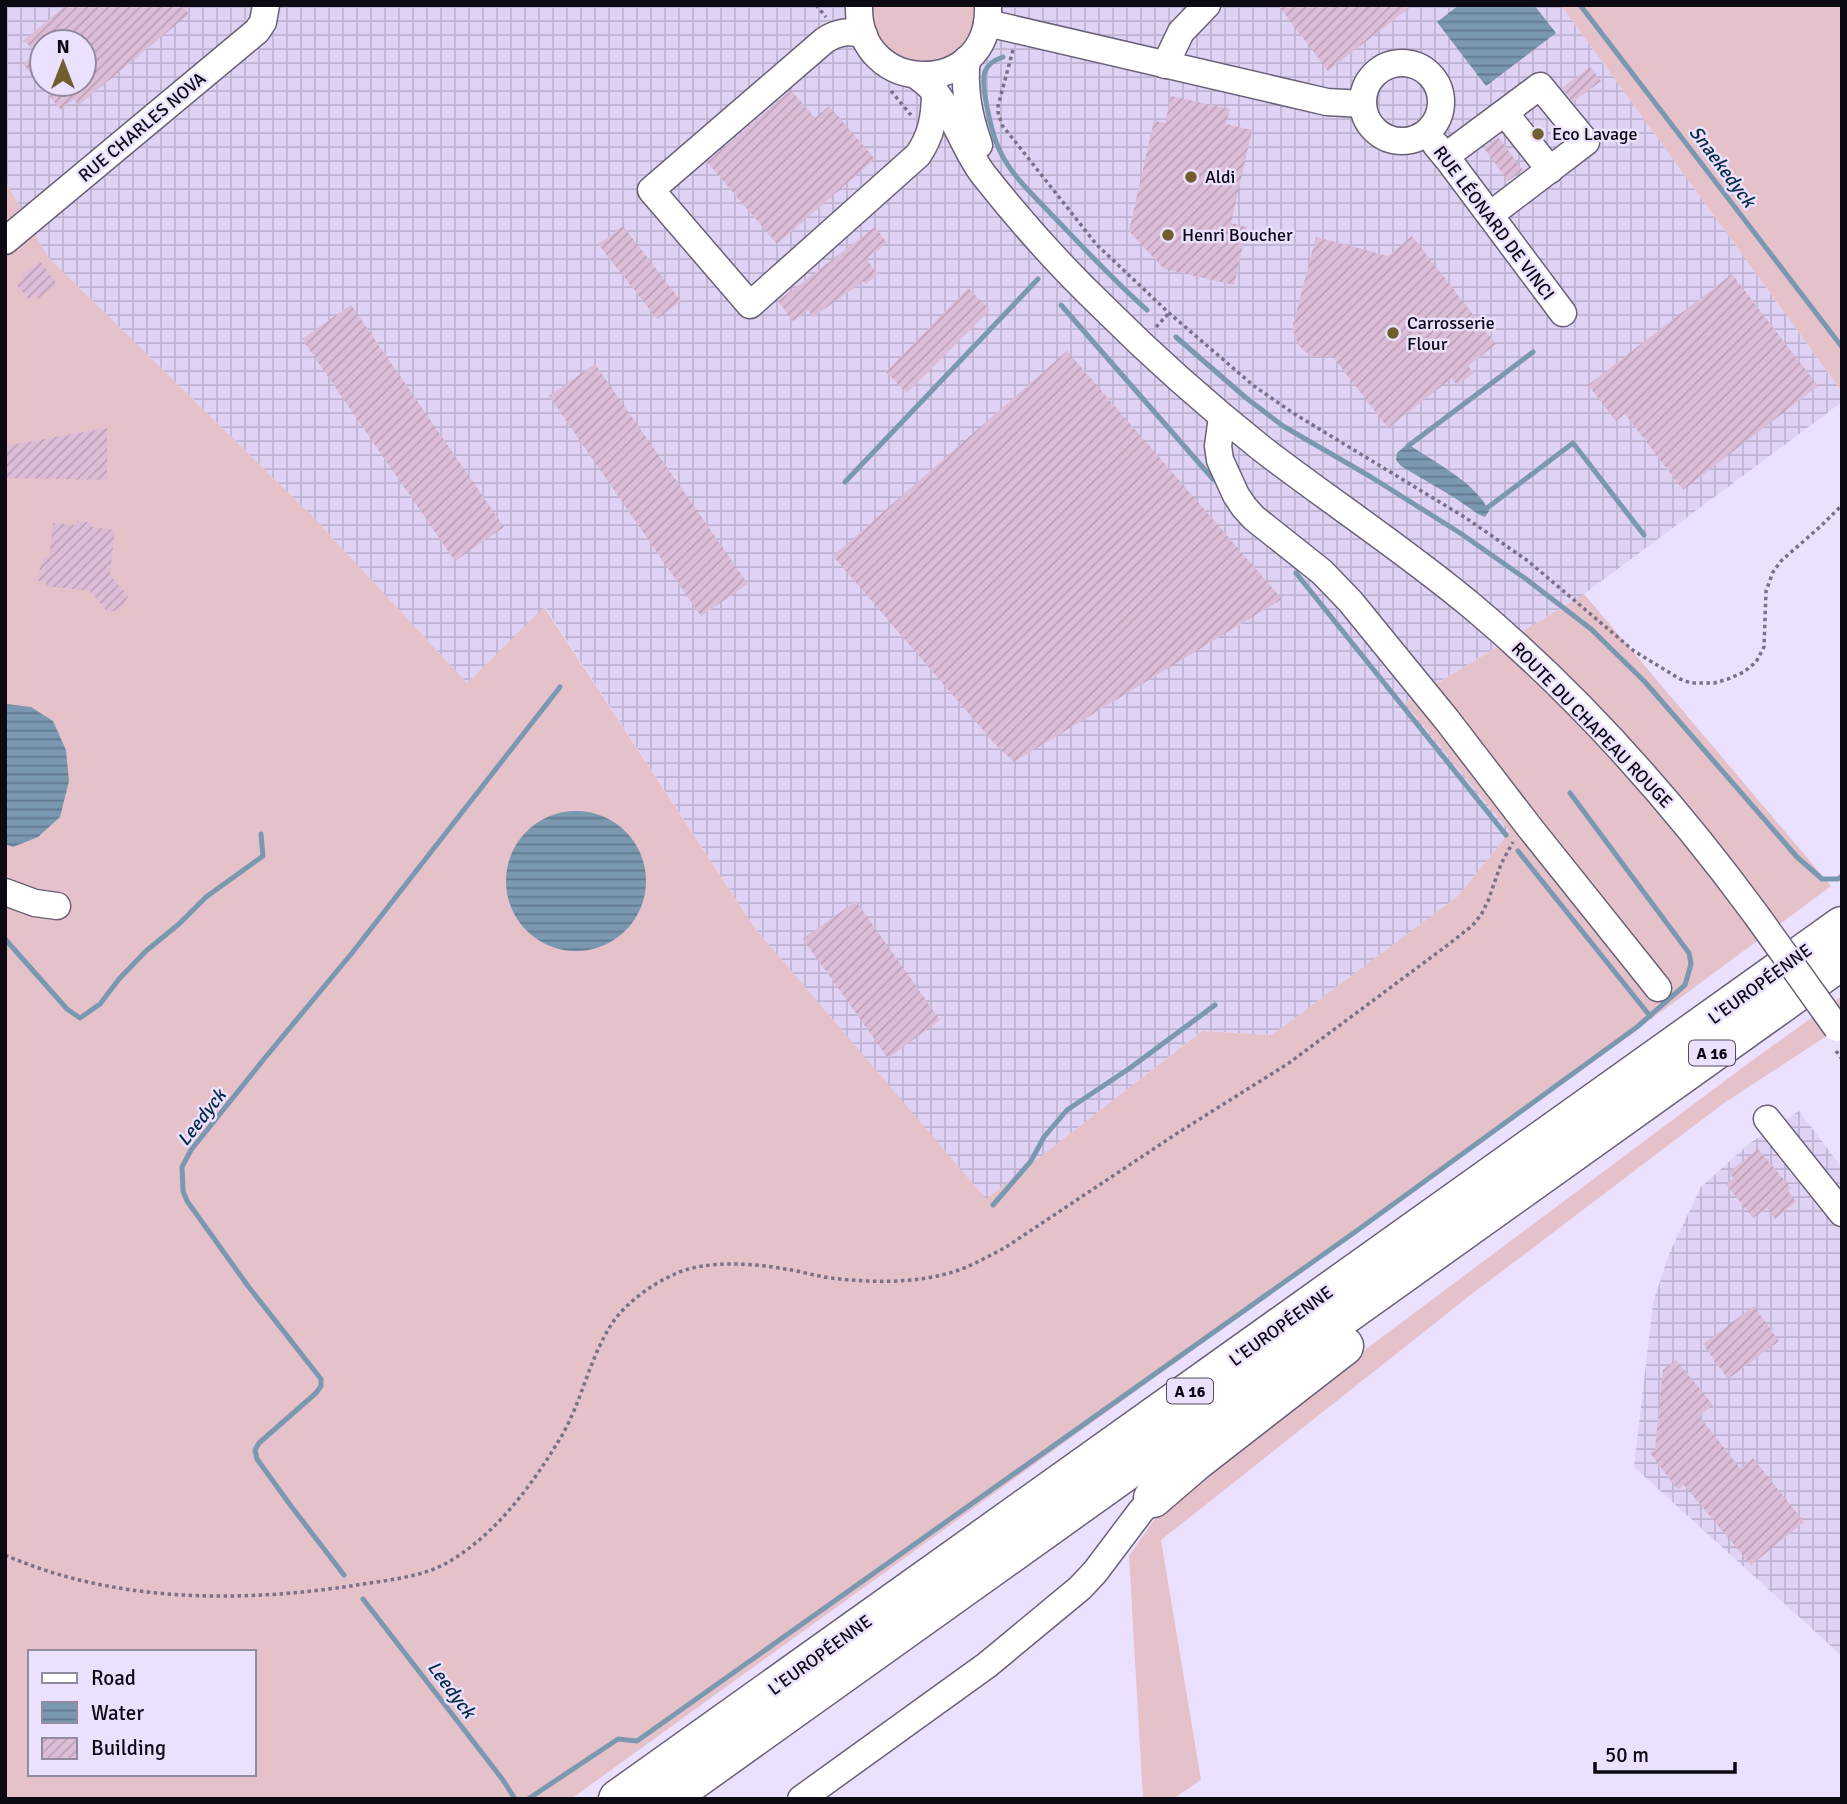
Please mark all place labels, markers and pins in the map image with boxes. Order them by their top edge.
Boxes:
place label: Eco Lavage [1552,123,1637,145]
marker: Eco Lavage [1530,126,1546,142]
place label: Aldi [1205,166,1235,188]
marker: Aldi [1183,169,1199,185]
place label: Henri Boucher [1182,224,1293,246]
marker: Henri Boucher [1160,227,1176,243]
place label: Carrosserie Flour [1407,312,1495,355]
marker: Carrosserie Flour [1385,325,1401,341]

